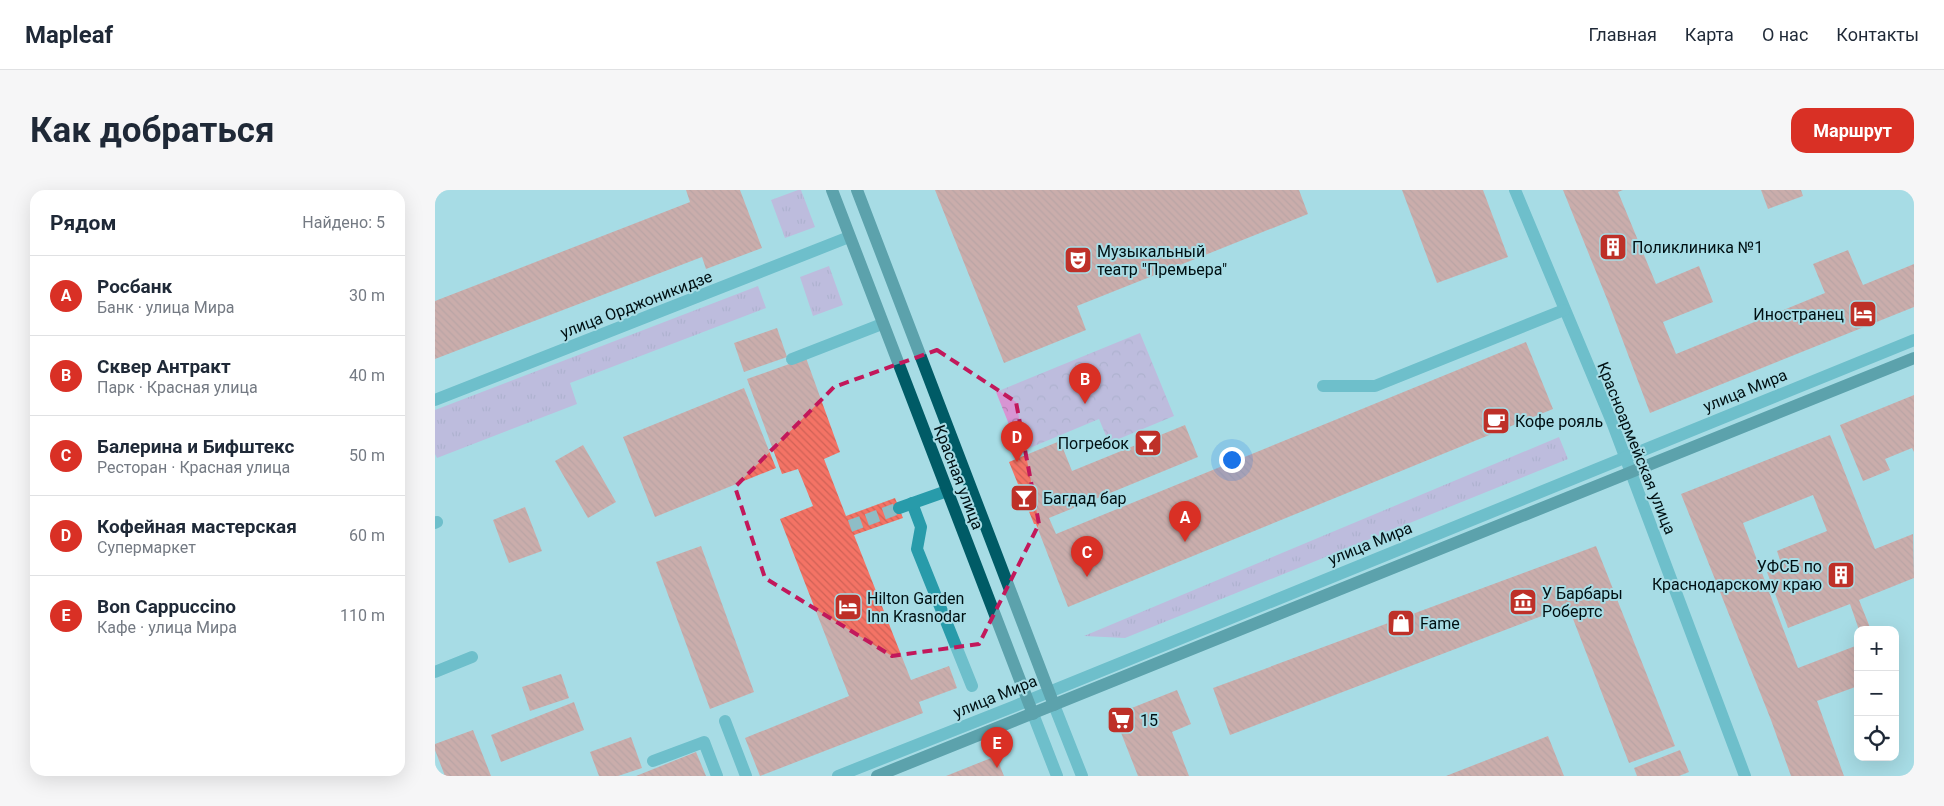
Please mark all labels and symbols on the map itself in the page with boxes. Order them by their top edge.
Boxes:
building icon: Поликлиника №1 [1598,232,1628,262]
place label: Поликлиника №1 [1632,238,1763,257]
place label: Музыкальный театр "Премьера" [1097,242,1227,279]
theatre icon: Музыкальный театр "Премьера" [1063,245,1093,275]
street label: улица Орджоникидзе [558,267,715,342]
hotel icon: Иностранец [1848,299,1878,329]
place label: Иностранец [1753,305,1845,324]
street label: Красноармейская улица [1593,359,1680,537]
pin: B [1069,363,1101,404]
street label: улица Мира [1700,365,1790,416]
cafe icon: Кофе рояль [1481,406,1511,436]
place label: Кофе рояль [1515,412,1603,431]
pin: D [1001,421,1033,462]
street label: Красная улица [930,422,987,532]
bar icon: Погребок [1133,428,1163,458]
place label: Погребок [1058,434,1129,453]
your location [1219,447,1245,473]
bar icon: Багдад бар [1009,483,1039,513]
place label: Багдад бар [1043,489,1127,508]
pin: A [1169,501,1201,542]
street label: улица Мира [1325,518,1415,569]
pin: C [1071,536,1103,577]
place label: УФСБ по Краснодарскому краю [1652,557,1822,594]
building icon: УФСБ по Краснодарскому краю [1826,560,1856,590]
place label: У Барбары Робертс [1542,584,1623,621]
museum icon: У Барбары Робертс [1508,587,1538,617]
place label: Hilton Garden Inn Krasnodar [867,589,967,626]
hotel icon: Hilton Garden Inn Krasnodar [833,592,863,622]
shop icon: Fame [1386,608,1416,638]
place label: Fame [1420,614,1460,633]
street label: улица Мира [950,671,1040,722]
supermarket icon: 15 [1106,705,1136,735]
place label: 15 [1140,711,1158,730]
pin: E [981,727,1013,768]

